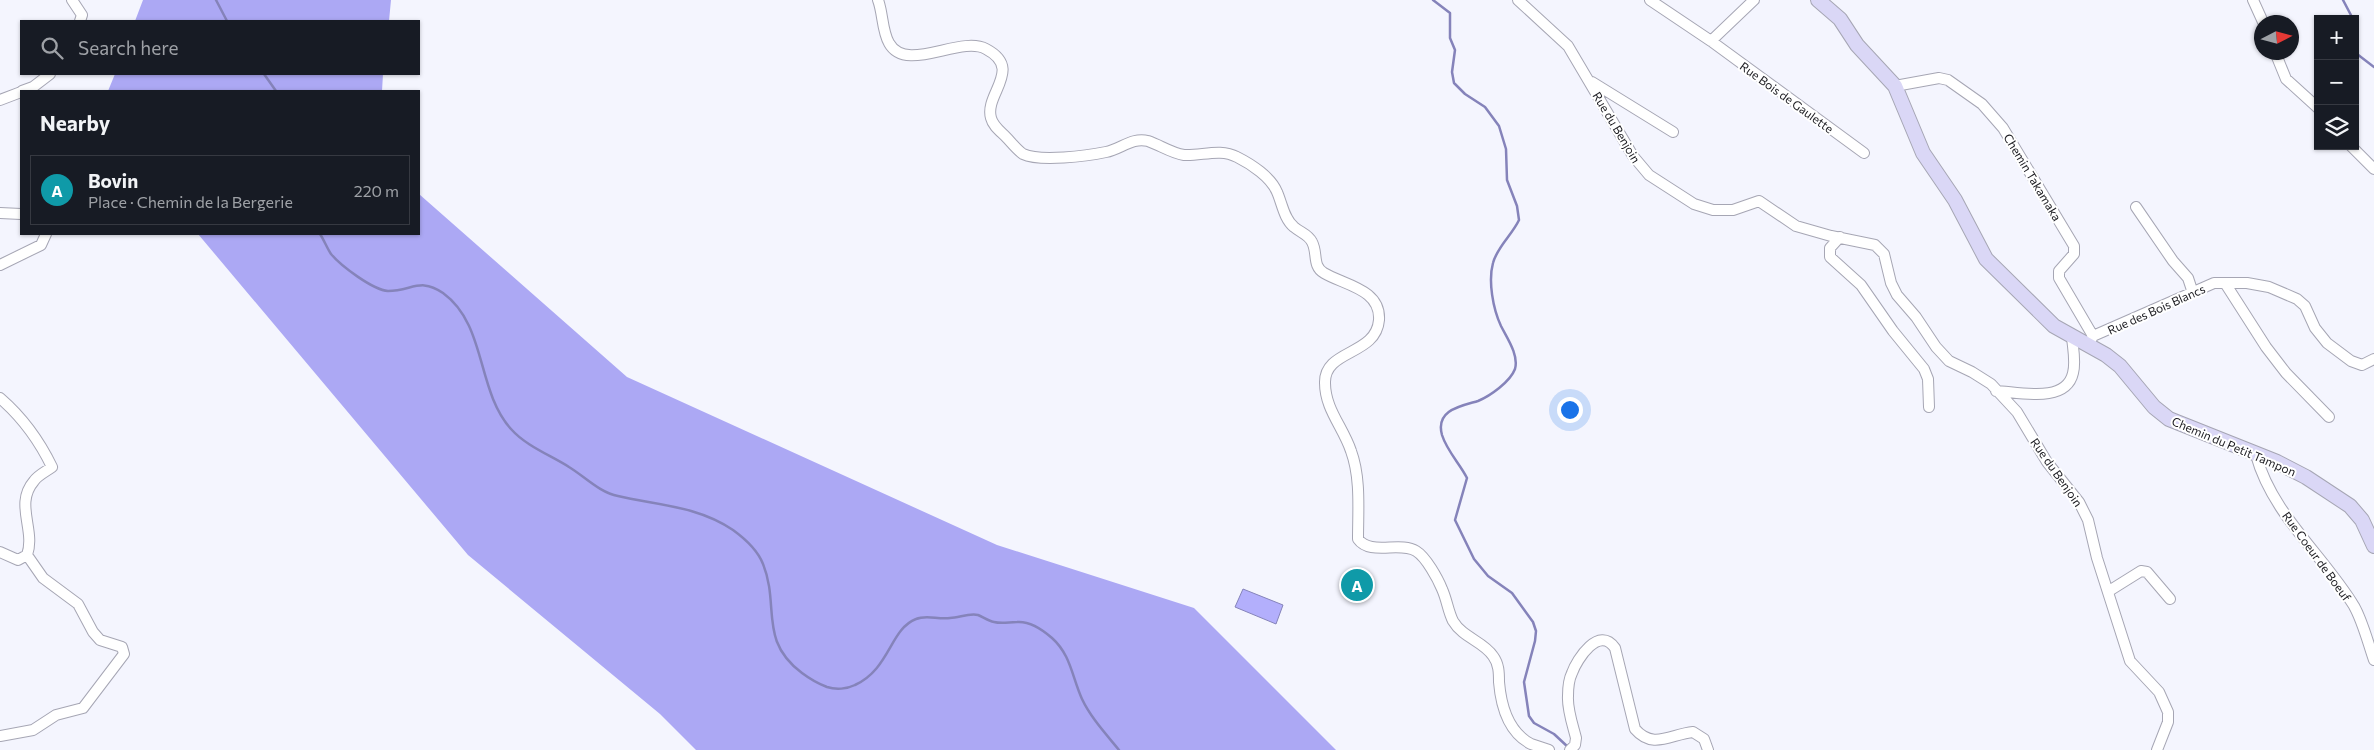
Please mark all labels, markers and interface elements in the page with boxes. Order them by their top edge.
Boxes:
north arrow [2254,15,2299,60]
map controls [2314,15,2359,150]
button: + [2314,15,2359,60]
search box [20,20,420,75]
icon: search [38,34,66,62]
text: Search here [78,36,178,59]
street label: Rue Bois de Gaulette [1738,58,1836,136]
button: − [2314,60,2359,105]
street label: Rue du Benjoin [1590,89,1644,165]
button: layers [2314,105,2359,150]
text: Nearby [40,110,110,135]
street label: Chemin Takamaka [2001,131,2065,223]
text: Bovin [88,169,138,192]
text: A [51,181,63,200]
text: 220 m [354,181,399,200]
text: Place · Chemin de la Bergerie [88,192,293,211]
street label: Rue des Bois Blancs [2105,281,2207,337]
your location [1557,397,1583,423]
street label: Chemin du Petit Tampon [2170,413,2298,479]
street label: Rue du Benjoin [2028,435,2086,509]
street label: Rue Coeur de Boeuf [2280,509,2354,604]
pin: A [1341,566,1373,604]

